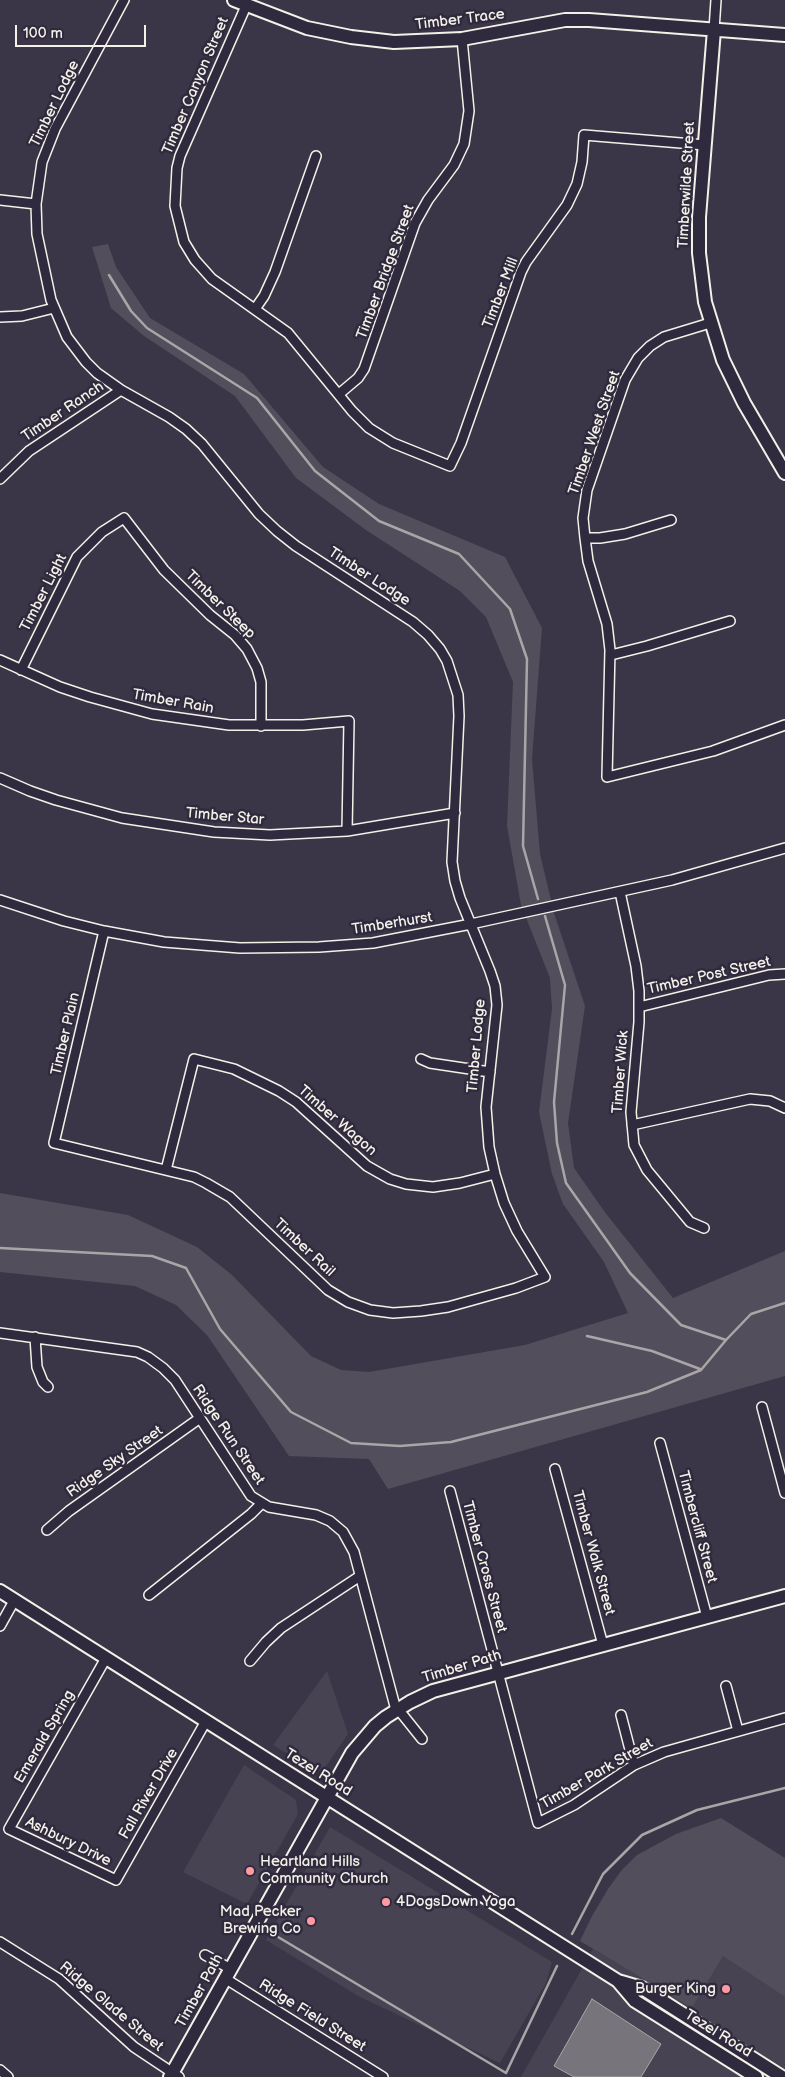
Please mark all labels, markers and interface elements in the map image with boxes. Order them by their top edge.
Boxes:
street label: Timber Trace [414,6,506,34]
scale bar [18,15,149,47]
street label: Timber Canyon Street [159,15,233,157]
text: 100 m [23,24,63,43]
street label: Timber Lodge [26,58,84,150]
street label: Timberwilde Street [675,121,699,249]
street label: Timber Bridge Street [353,202,419,342]
street label: Timber Mill [479,255,523,331]
street label: Timber West Street [565,368,625,498]
street label: Timber Ranch [19,378,107,446]
street label: Timber Lodge [325,544,413,610]
street label: Timber Light [17,551,71,635]
street label: Timber Steep [181,567,259,643]
street label: Timber Rain [131,686,215,718]
street label: Timber Star [185,805,265,829]
street label: Timberhurst [350,909,434,939]
street label: Timber Post Street [646,953,772,999]
street label: Timber Plain [48,991,84,1077]
street label: Timber Lodge [464,998,490,1094]
street label: Timber Wick [609,1030,633,1114]
street label: Timber Wagon [294,1082,380,1160]
street label: Timber Rail [270,1215,338,1281]
street label: Ridge Run Street [188,1381,268,1489]
street label: Ridge Sky Street [63,1422,167,1502]
street label: Timbercliff Street [673,1469,721,1585]
street label: Timber Walk Street [568,1489,618,1617]
street label: Timber Cross Street [458,1499,510,1635]
street label: Timber Path [420,1646,504,1688]
street label: Emerald Spring [11,1687,79,1787]
street label: Timber Park Street [538,1735,656,1813]
street label: Fall River Drive [116,1745,182,1843]
street label: Tezel Road [281,1745,355,1801]
street label: Ashbury Drive [22,1813,114,1871]
place label: Heartland Hills Community Church [260,1853,388,1888]
marker: Heartland Hills Community Church [244,1865,256,1877]
place label: 4DogsDown Yoga [396,1893,515,1911]
marker: 4DogsDown Yoga [380,1896,392,1908]
place label: Mad Pecker Brewing Co [220,1903,301,1938]
marker: Mad Pecker Brewing Co [305,1915,317,1927]
street label: Timber Path [172,1951,228,2031]
street label: Ridge Glade Street [55,1958,167,2056]
street label: Ridge Field Street [255,1976,369,2056]
place label: Burger King [635,1980,716,1998]
marker: Burger King [720,1983,732,1995]
street label: Tezel Road [681,2006,755,2062]

